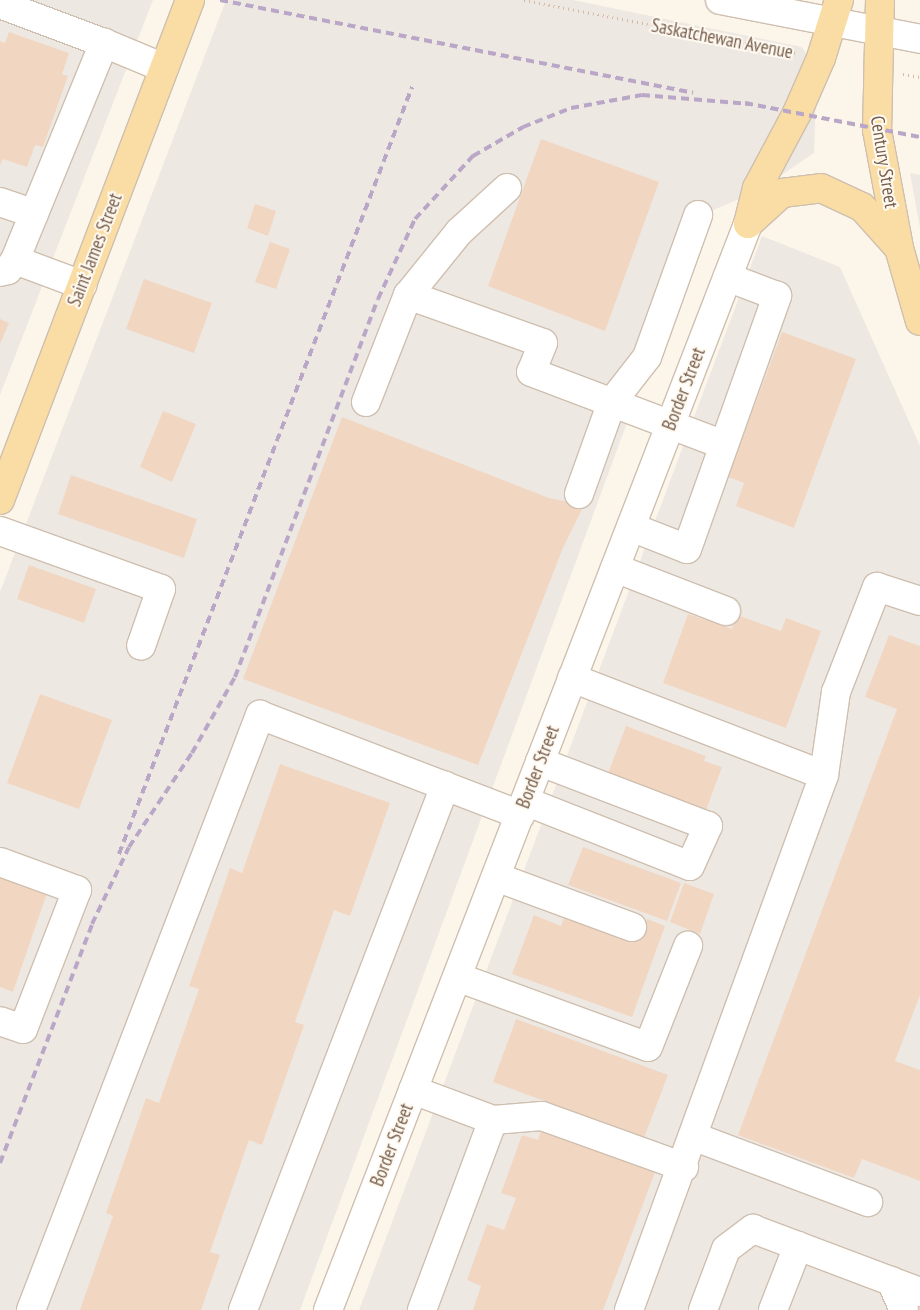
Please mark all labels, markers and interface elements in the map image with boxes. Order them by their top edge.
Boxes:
street label: Saskatchewan Avenue [649,14,795,64]
street label: Century Street [865,114,903,210]
street label: Saint James Street [63,190,127,310]
street label: Border Street [658,344,710,434]
street label: Border Street [512,722,564,812]
street label: Border Street [366,1100,418,1190]

